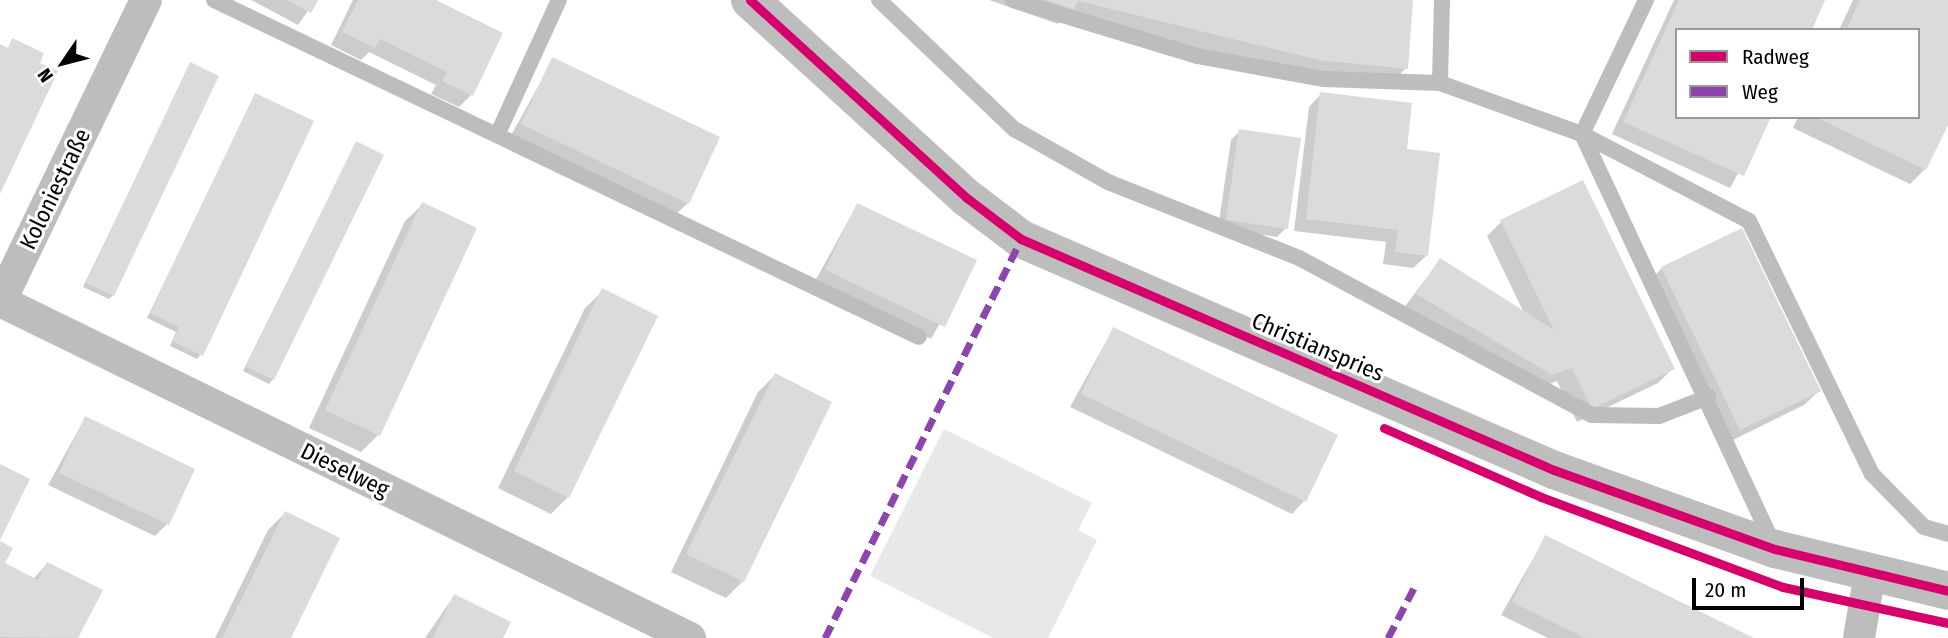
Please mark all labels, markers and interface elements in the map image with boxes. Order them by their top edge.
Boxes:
north arrow [28,28,98,98]
legend [1675,28,1920,119]
text: Radweg [1742,44,1809,70]
text: N [33,64,58,87]
text: Weg [1742,79,1778,105]
street label: Koloniestraße [14,124,96,254]
street label: Christianspries [1248,307,1388,387]
street label: Dieselweg [296,437,394,503]
scale bar [1696,564,1808,608]
text: 20 m [1705,577,1746,603]

